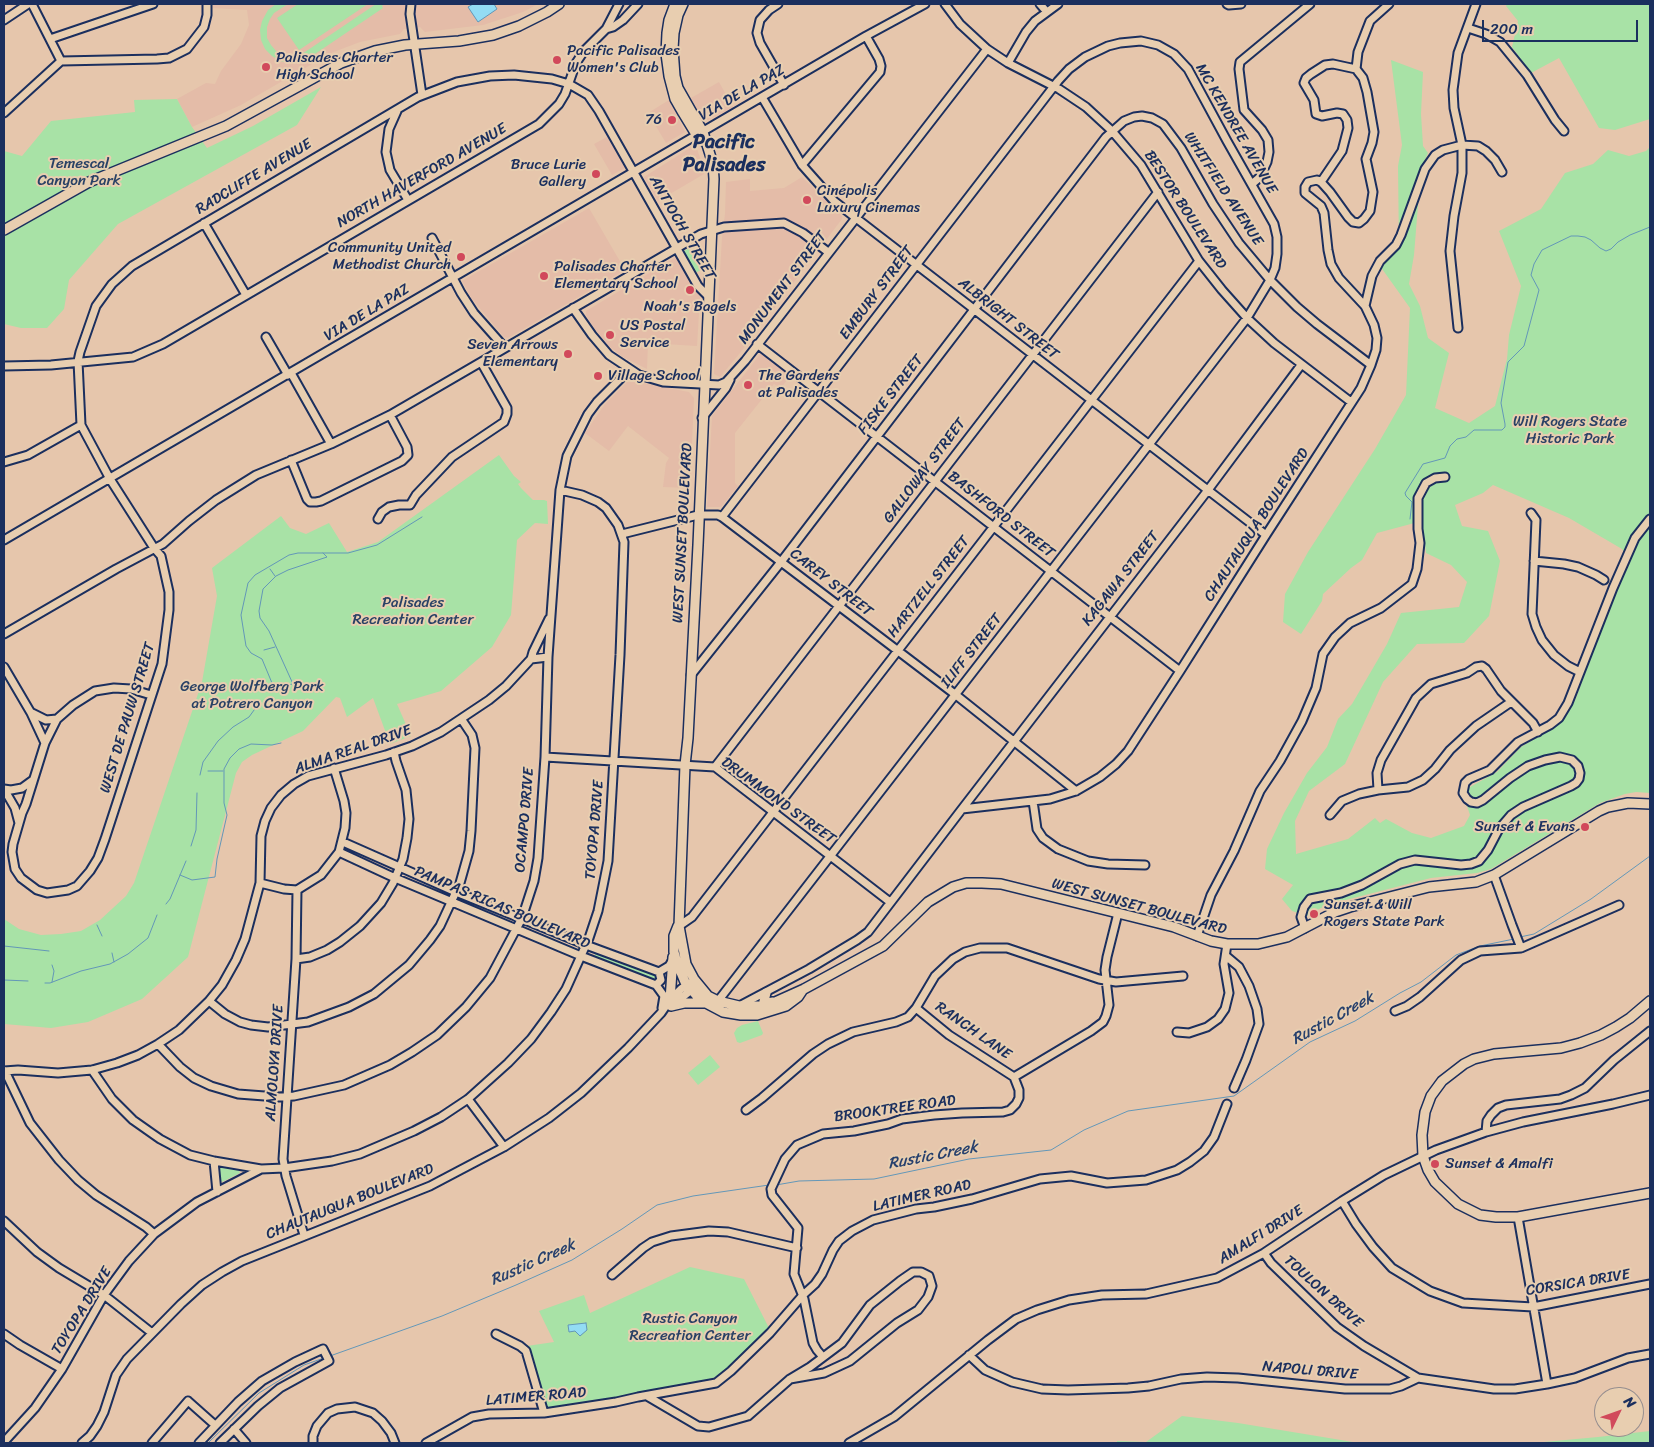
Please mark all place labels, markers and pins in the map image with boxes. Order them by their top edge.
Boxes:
place label: Pacific Palisades Women's Club [567,42,680,77]
place label: Palisades Charter High School [276,49,393,84]
marker: Pacific Palisades Women's Club [551,54,563,66]
marker: Palisades Charter High School [260,61,272,73]
place label: 76 [645,111,662,129]
marker: 76 [666,114,678,126]
place label: Bruce Lurie Gallery [511,156,586,191]
marker: Bruce Lurie Gallery [590,168,602,180]
place label: Cinépolis Luxury Cinemas [817,182,920,217]
marker: Cinépolis Luxury Cinemas [801,194,813,206]
place label: Community United Methodist Church [328,239,451,274]
marker: Community United Methodist Church [455,251,467,263]
place label: Palisades Charter Elementary School [554,258,678,293]
marker: Palisades Charter Elementary School [538,270,550,282]
marker: Noah's Bagels [684,284,696,296]
place label: Noah's Bagels [644,298,736,316]
place label: US Postal Service [620,317,685,352]
marker: US Postal Service [604,329,616,341]
place label: Seven Arrows Elementary [467,336,558,371]
marker: Seven Arrows Elementary [562,348,574,360]
place label: Village School [608,367,700,385]
place label: The Gardens at Palisades [758,367,839,402]
marker: Village School [592,370,604,382]
marker: The Gardens at Palisades [742,379,754,391]
place label: Sunset & Evans [1474,818,1575,836]
marker: Sunset & Evans [1579,821,1591,833]
place label: Sunset & Will Rogers State Park [1324,896,1445,931]
marker: Sunset & Will Rogers State Park [1308,908,1320,920]
place label: Sunset & Amalfi [1445,1155,1553,1173]
marker: Sunset & Amalfi [1429,1158,1441,1170]

